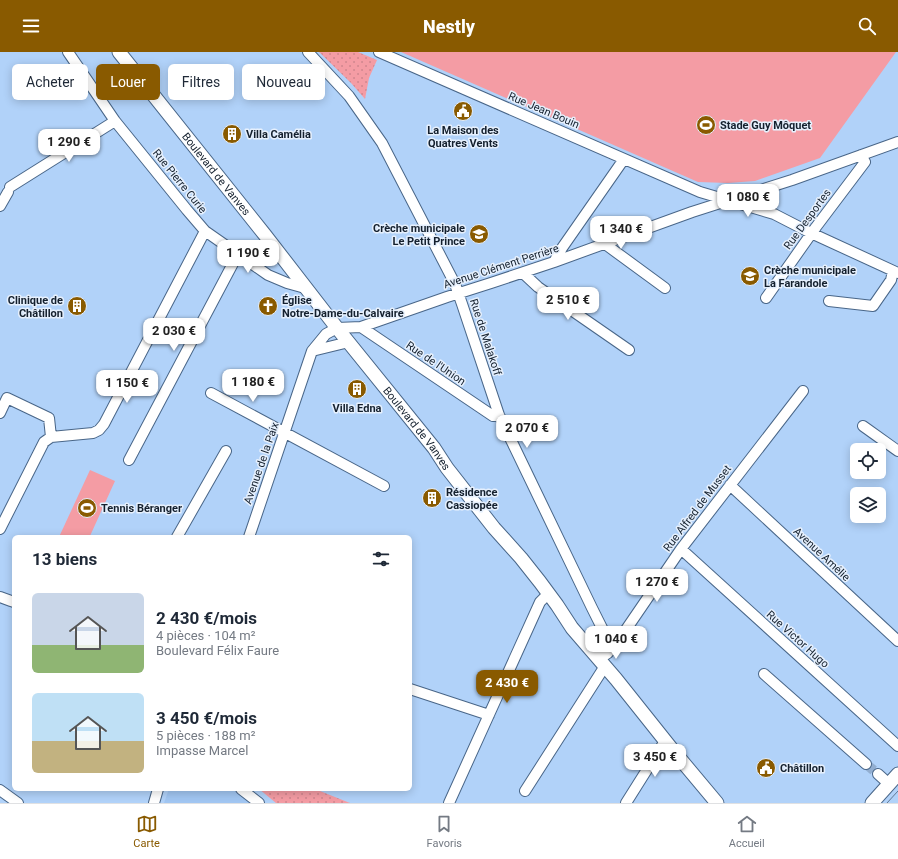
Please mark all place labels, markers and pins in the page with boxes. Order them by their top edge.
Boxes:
public building icon: La Maison des Quatres Vents [452,100,474,122]
sports icon: Stade Guy Môquet [695,114,717,136]
place label: Stade Guy Môquet [720,119,811,132]
building icon: Villa Camélia [221,123,243,145]
place label: La Maison des Quatres Vents [427,124,499,150]
place label: Villa Camélia [246,128,311,141]
pin: 1 290 € [32,129,106,163]
pin: 1 080 € [711,184,785,218]
pin: 1 340 € [584,216,658,250]
place label: Crèche municipale Le Petit Prince [373,222,465,248]
school or university icon: Crèche municipale Le Petit Prince [468,223,490,245]
pin: 1 190 € [211,240,285,274]
place label: Crèche municipale La Farandole [764,264,856,290]
school or university icon: Crèche municipale La Farandole [739,265,761,287]
pin: 2 510 € [531,287,605,321]
place label: Clinique de Châtillon [8,294,63,320]
place label: Église Notre-Dame-du-Calvaire [282,294,404,320]
building icon: Clinique de Châtillon [66,295,88,317]
church icon: Église Notre-Dame-du-Calvaire [257,295,279,317]
pin: 2 030 € [137,318,211,352]
pin: 1 180 € [216,369,290,403]
pin: 1 150 € [90,370,164,404]
building icon: Villa Edna [346,378,368,400]
place label: Villa Edna [333,402,382,415]
pin: 2 070 € [490,415,564,449]
place label: Résidence Cassiopée [446,486,498,512]
building icon: Résidence Cassiopée [421,487,443,509]
sports icon: Tennis Béranger [76,497,98,519]
place label: Tennis Béranger [101,502,182,515]
pin: 1 270 € [620,569,694,603]
pin: 1 040 € [579,626,653,660]
pin: 2 430 € [470,670,544,704]
pin: 3 450 € [618,744,692,778]
public building icon: Châtillon [755,757,777,779]
place label: Châtillon [780,762,824,775]

